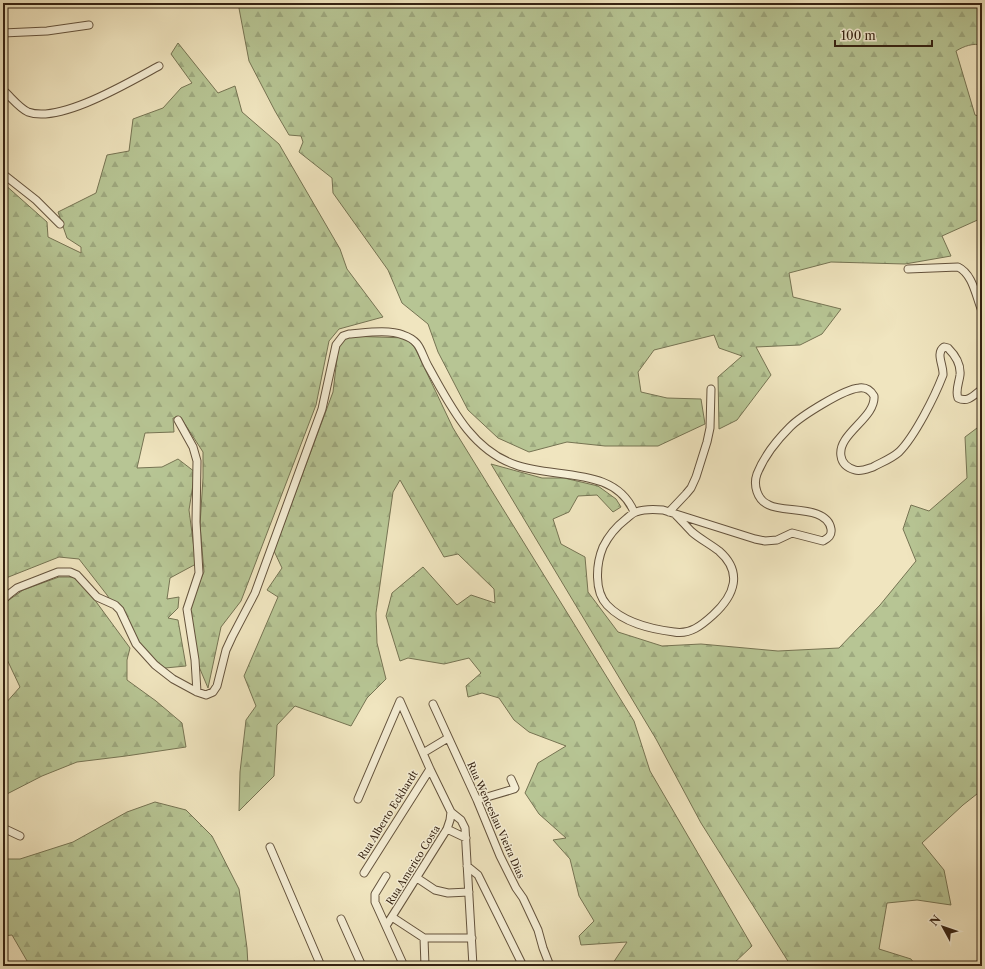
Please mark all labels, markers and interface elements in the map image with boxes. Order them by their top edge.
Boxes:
scale bar [835,22,932,48]
text: 100 m [841,28,876,43]
street label: Rua Wenceslau Vieira Dias [464,760,528,880]
street label: Rua Alberto Eckhardt [355,768,421,862]
street label: Rua Americo Costa [383,822,443,907]
north arrow [923,907,963,947]
text: N [927,912,944,929]

